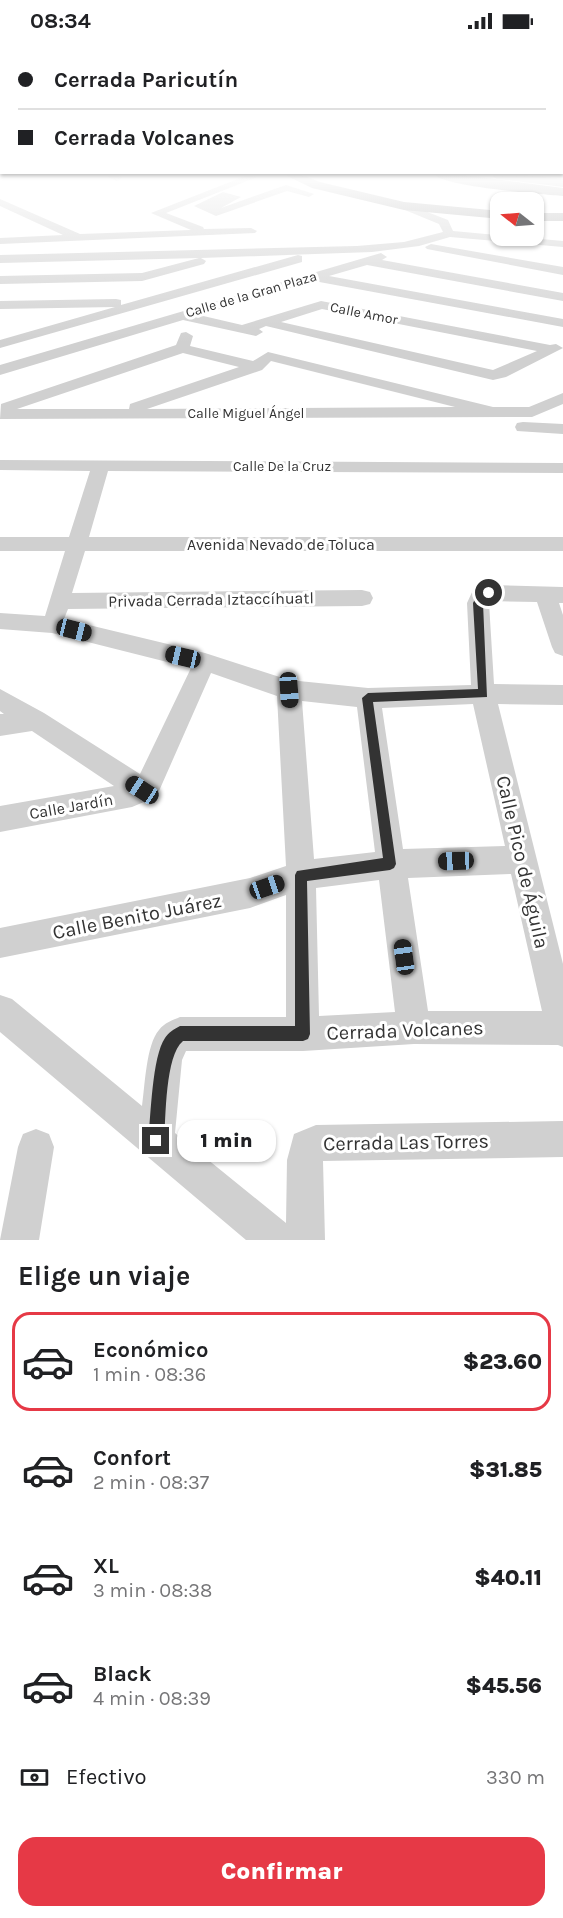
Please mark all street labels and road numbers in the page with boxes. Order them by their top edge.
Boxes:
street label: Calle de la Gran Plaza [184,268,319,321]
street label: Calle Amor [329,299,400,329]
street label: Calle Miguel Ángel [188,404,305,422]
street label: Calle De la Cruz [233,458,331,475]
street label: Avenida Nevado de Toluca [187,535,375,554]
street label: Privada Cerrada Iztaccíhuatl [108,588,314,611]
street label: Calle Pico de Águila [491,773,555,951]
street label: Calle Jardín [28,790,114,823]
street label: Calle Benito Juárez [51,889,224,944]
street label: Cerrada Volcanes [326,1016,484,1045]
street label: Cerrada Las Torres [323,1130,489,1155]

